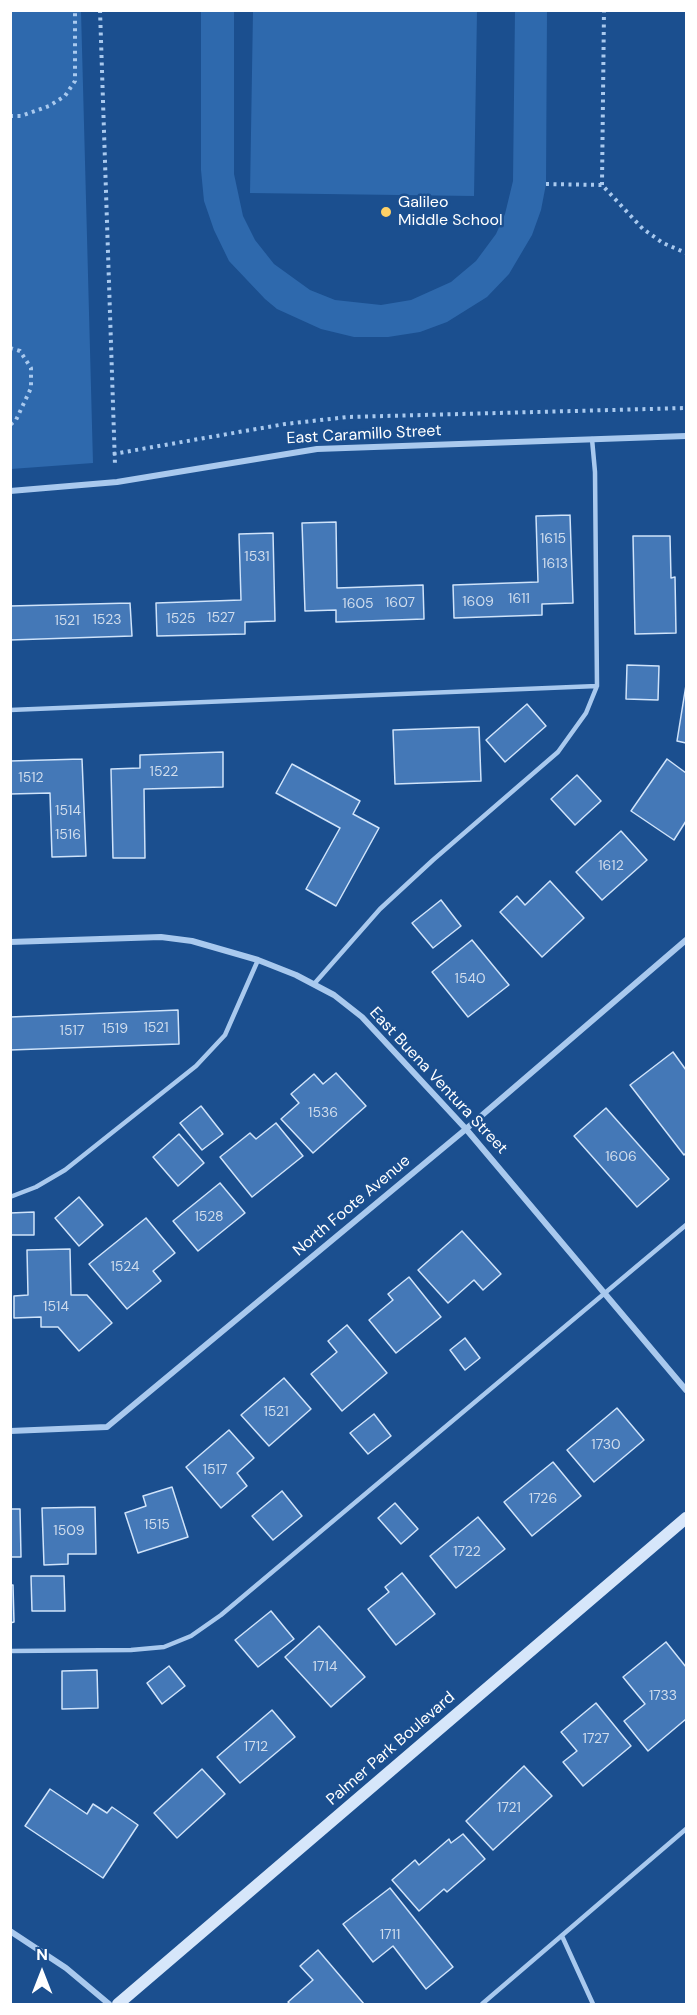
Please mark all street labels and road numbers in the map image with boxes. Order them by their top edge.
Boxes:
street label: East Caramillo Street [286,421,442,449]
street label: East Buena Ventura Street [365,1004,511,1158]
street label: North Foote Avenue [290,1151,414,1261]
street label: Palmer Park Boulevard [323,1688,459,1810]

